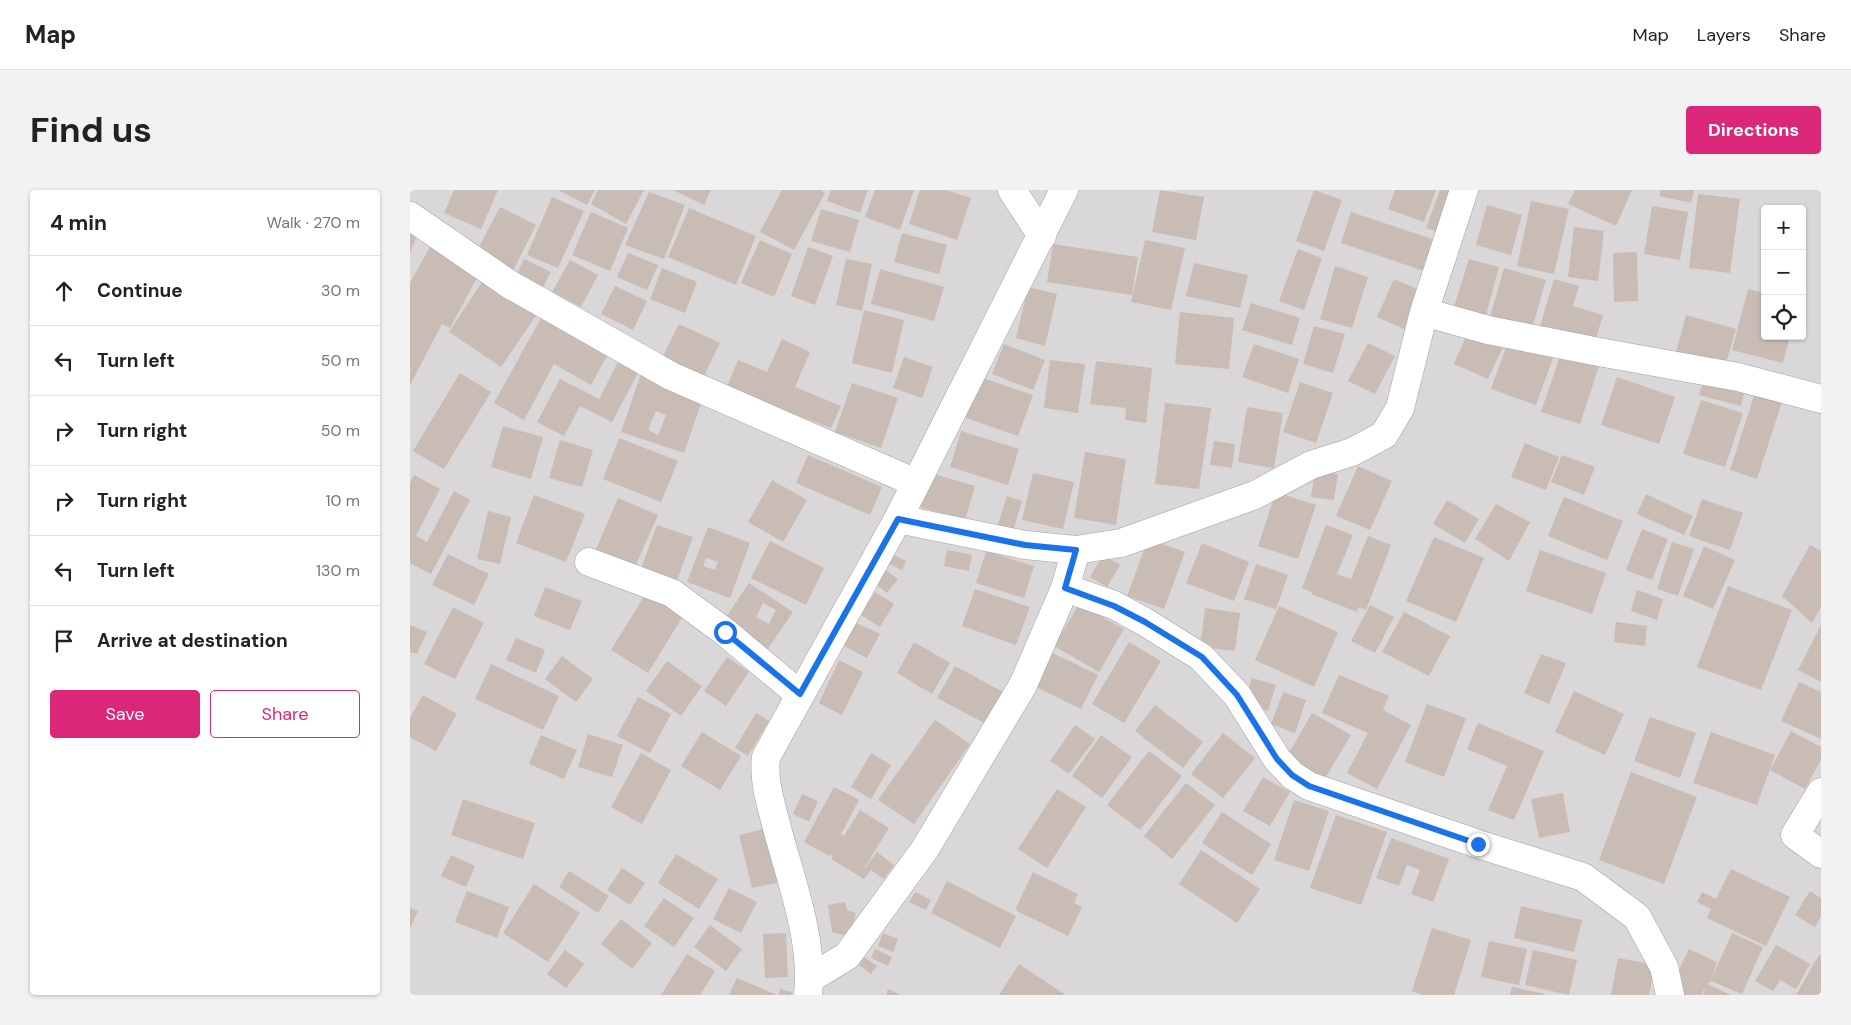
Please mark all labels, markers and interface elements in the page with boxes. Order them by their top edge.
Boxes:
text: Map [25,19,76,50]
text: Map [1633,23,1669,47]
text: Layers [1697,23,1751,47]
text: Share [1779,23,1826,47]
button: Directions [1686,106,1821,154]
text: Find us [30,107,152,153]
map controls [1761,205,1806,340]
button: + [1761,205,1806,250]
text: 4 min [50,209,107,237]
text: Walk · 270 m [267,212,360,233]
button: − [1761,250,1806,295]
icon: ahead [50,277,78,305]
text: Continue [97,278,183,303]
text: 30 m [321,280,360,301]
button: locate [1761,295,1806,340]
icon: left [50,347,78,375]
text: Turn left [97,348,175,373]
text: 50 m [321,350,360,371]
icon: right [50,417,78,445]
text: Turn right [97,418,187,443]
text: 50 m [321,420,360,441]
icon: right [50,487,78,515]
text: Turn right [97,488,187,513]
text: 10 m [326,490,360,511]
icon: left [50,557,78,585]
text: Turn left [97,558,175,583]
text: 130 m [316,560,360,581]
route start [714,621,737,644]
icon: arrive [50,627,78,655]
text: Arrive at destination [97,628,288,653]
button: Save [50,690,200,738]
button: Share [210,690,360,738]
route end [1467,833,1490,856]

